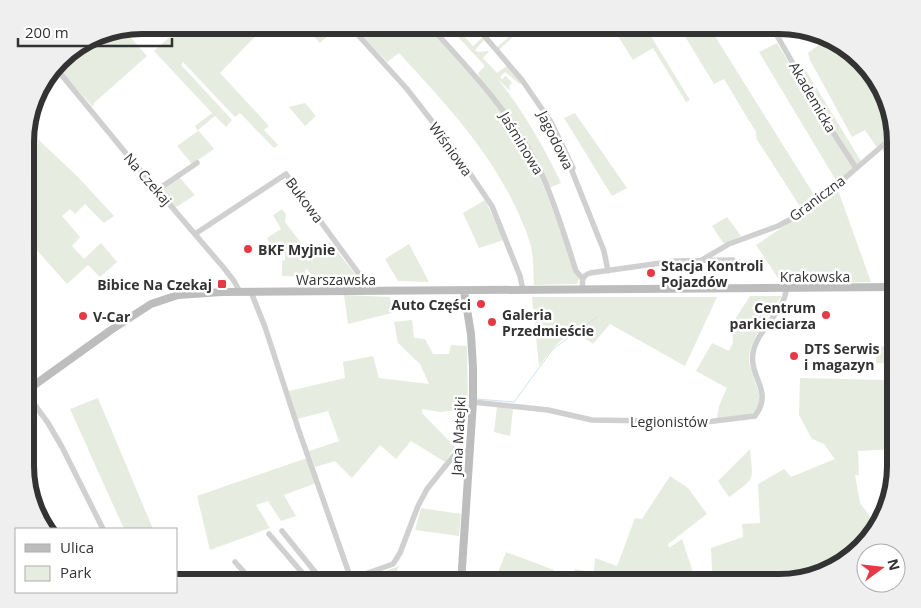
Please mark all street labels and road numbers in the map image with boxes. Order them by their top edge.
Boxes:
street label: Akademicka [785,58,841,136]
street label: Jaśminowa [495,106,548,178]
street label: Jagodowa [533,106,578,173]
street label: Wiśniowa [425,118,477,180]
street label: Na Czekaj [120,149,176,209]
street label: Graniczna [785,171,849,225]
street label: Bukowa [282,173,328,227]
street label: Krakowska [780,267,850,286]
street label: Warszawska [296,270,376,289]
street label: Jana Matejki [446,396,470,478]
street label: Legionistów [630,412,708,431]

